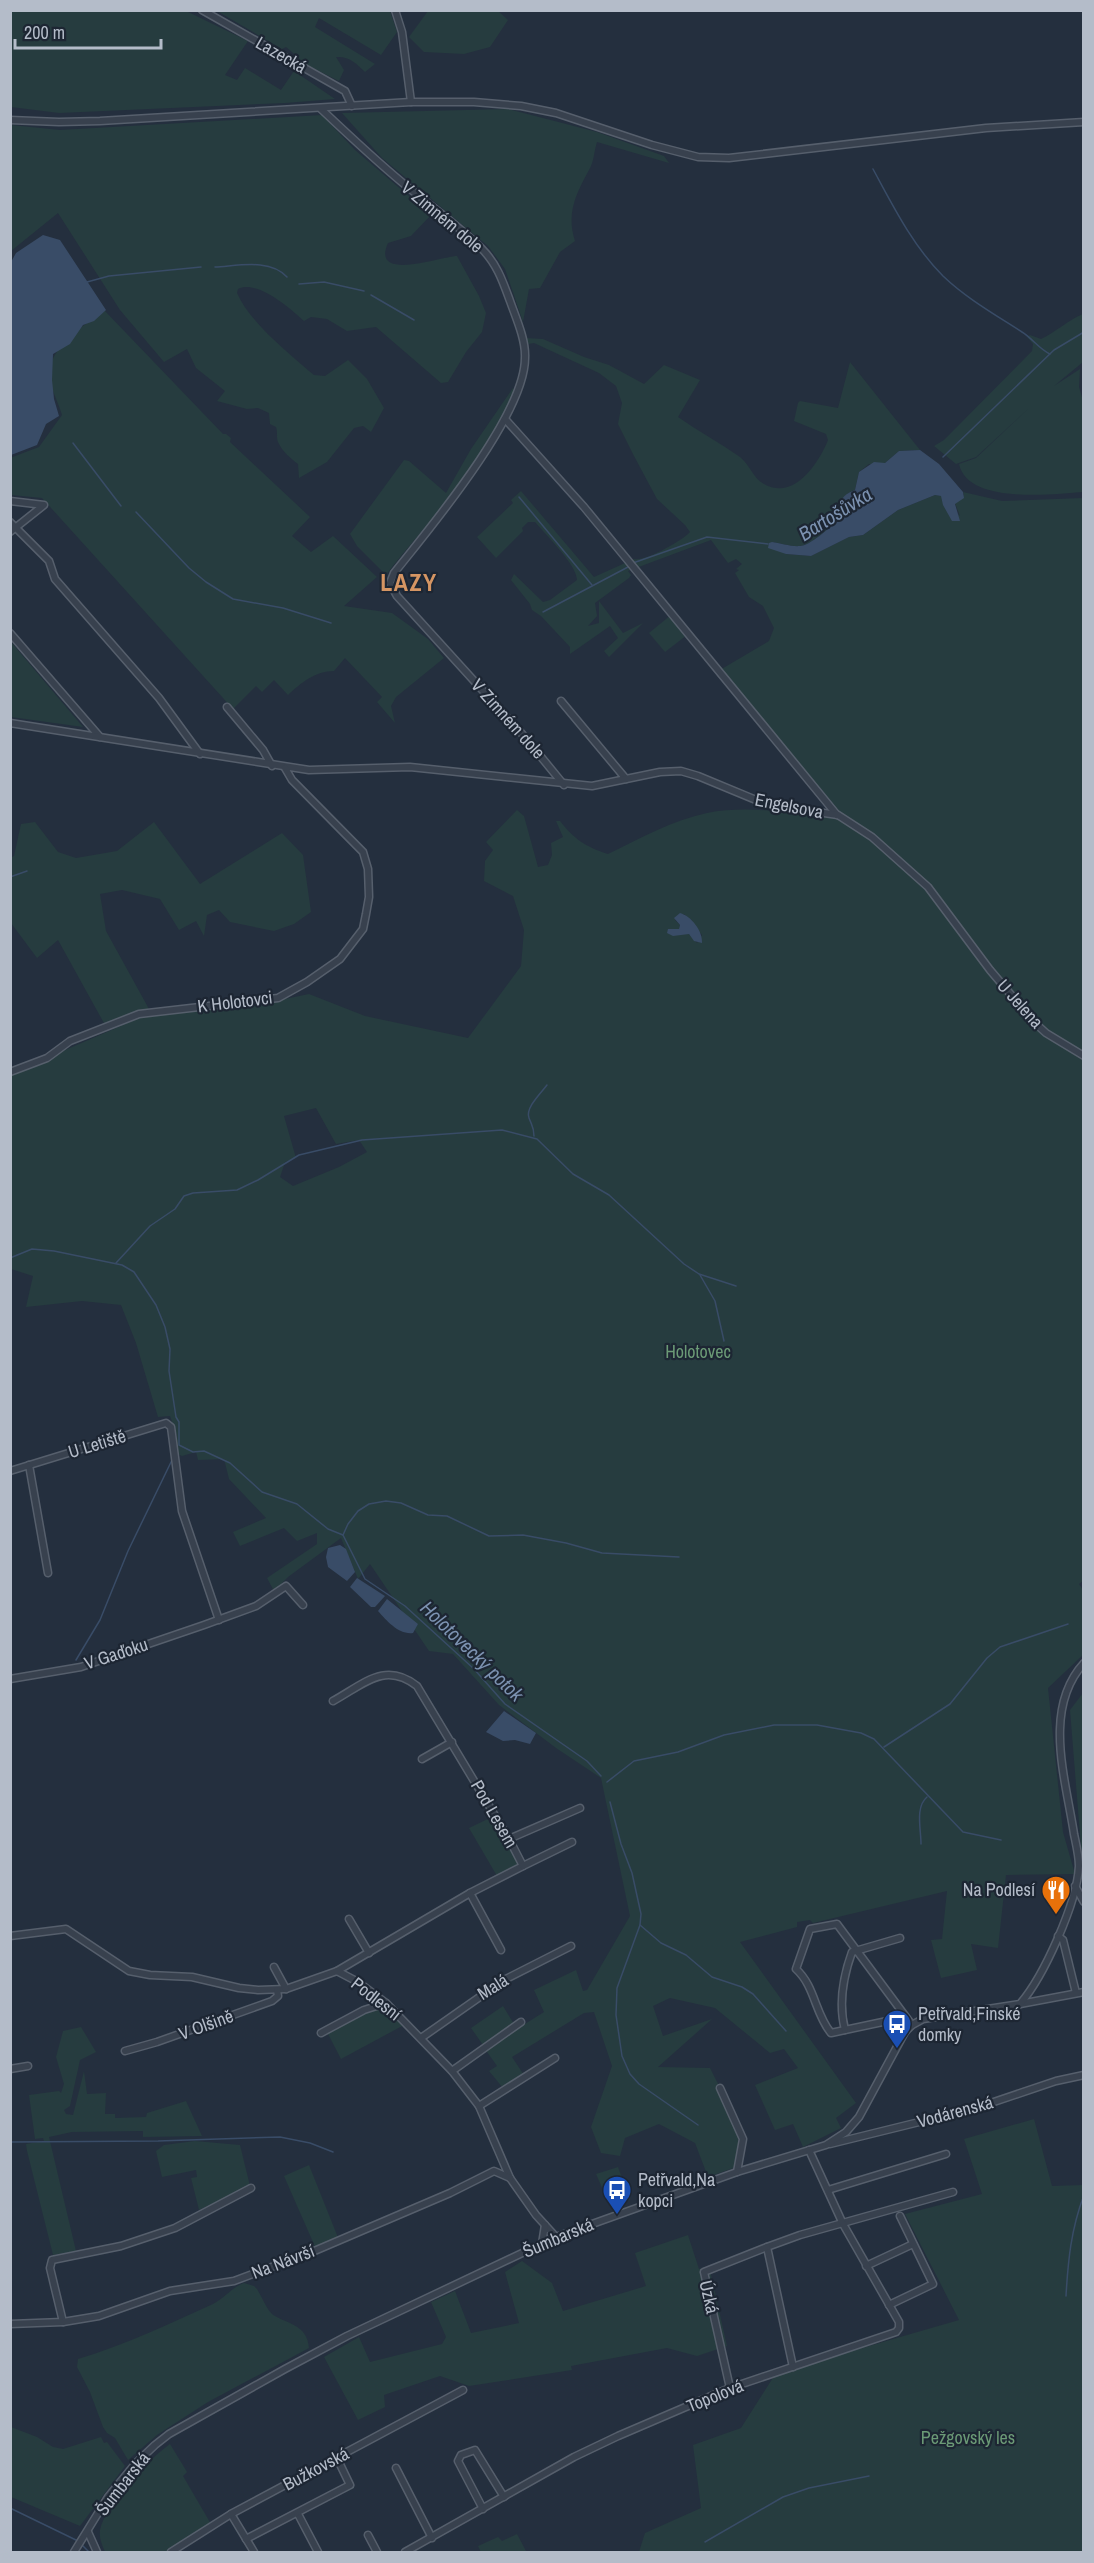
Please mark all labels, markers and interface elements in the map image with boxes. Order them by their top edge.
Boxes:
scale bar [15,12,160,50]
text: 200 m [24,20,65,45]
street label: Lazecká [251,30,311,79]
street label: V Zimném dole [396,175,489,258]
water label: Bartošůvka [793,480,877,547]
district label: LAZY [380,566,438,598]
street label: V Zimném dole [466,673,551,764]
street label: Engelsova [753,787,825,824]
street label: U Jelena [992,974,1049,1034]
street label: K Holotovci [196,984,274,1019]
park label: Holotovec [665,1339,731,1364]
street label: U Letiště [65,1423,129,1464]
water label: Holotovecký potok [415,1594,530,1707]
street label: V Gaďoku [81,1631,151,1676]
street label: Pod Lesem [465,1775,524,1852]
restaurant icon: Na Podlesí [1040,1874,1072,1916]
place label: Na Podlesí [963,1877,1036,1902]
street label: Malá [473,1967,513,2006]
street label: Podlesní [346,1971,407,2027]
place label: Petřvald,Finské domky [918,2001,1021,2047]
street label: V Olšině [175,2003,237,2046]
bus stop icon: Petřvald,Finské domky [881,2008,913,2050]
street label: Vodárenská [914,2089,996,2134]
place label: Petřvald,Na kopci [638,2167,715,2213]
bus stop icon: Petřvald,Na kopci [601,2174,633,2216]
street label: Šumbarská [519,2211,597,2264]
street label: Na Návrší [248,2238,319,2285]
street label: Úzká [694,2278,725,2316]
street label: Topolová [683,2373,747,2418]
park label: Pežgovský les [921,2425,1015,2450]
street label: Bužkovská [278,2441,353,2496]
street label: Šumbarská [90,2447,155,2521]

